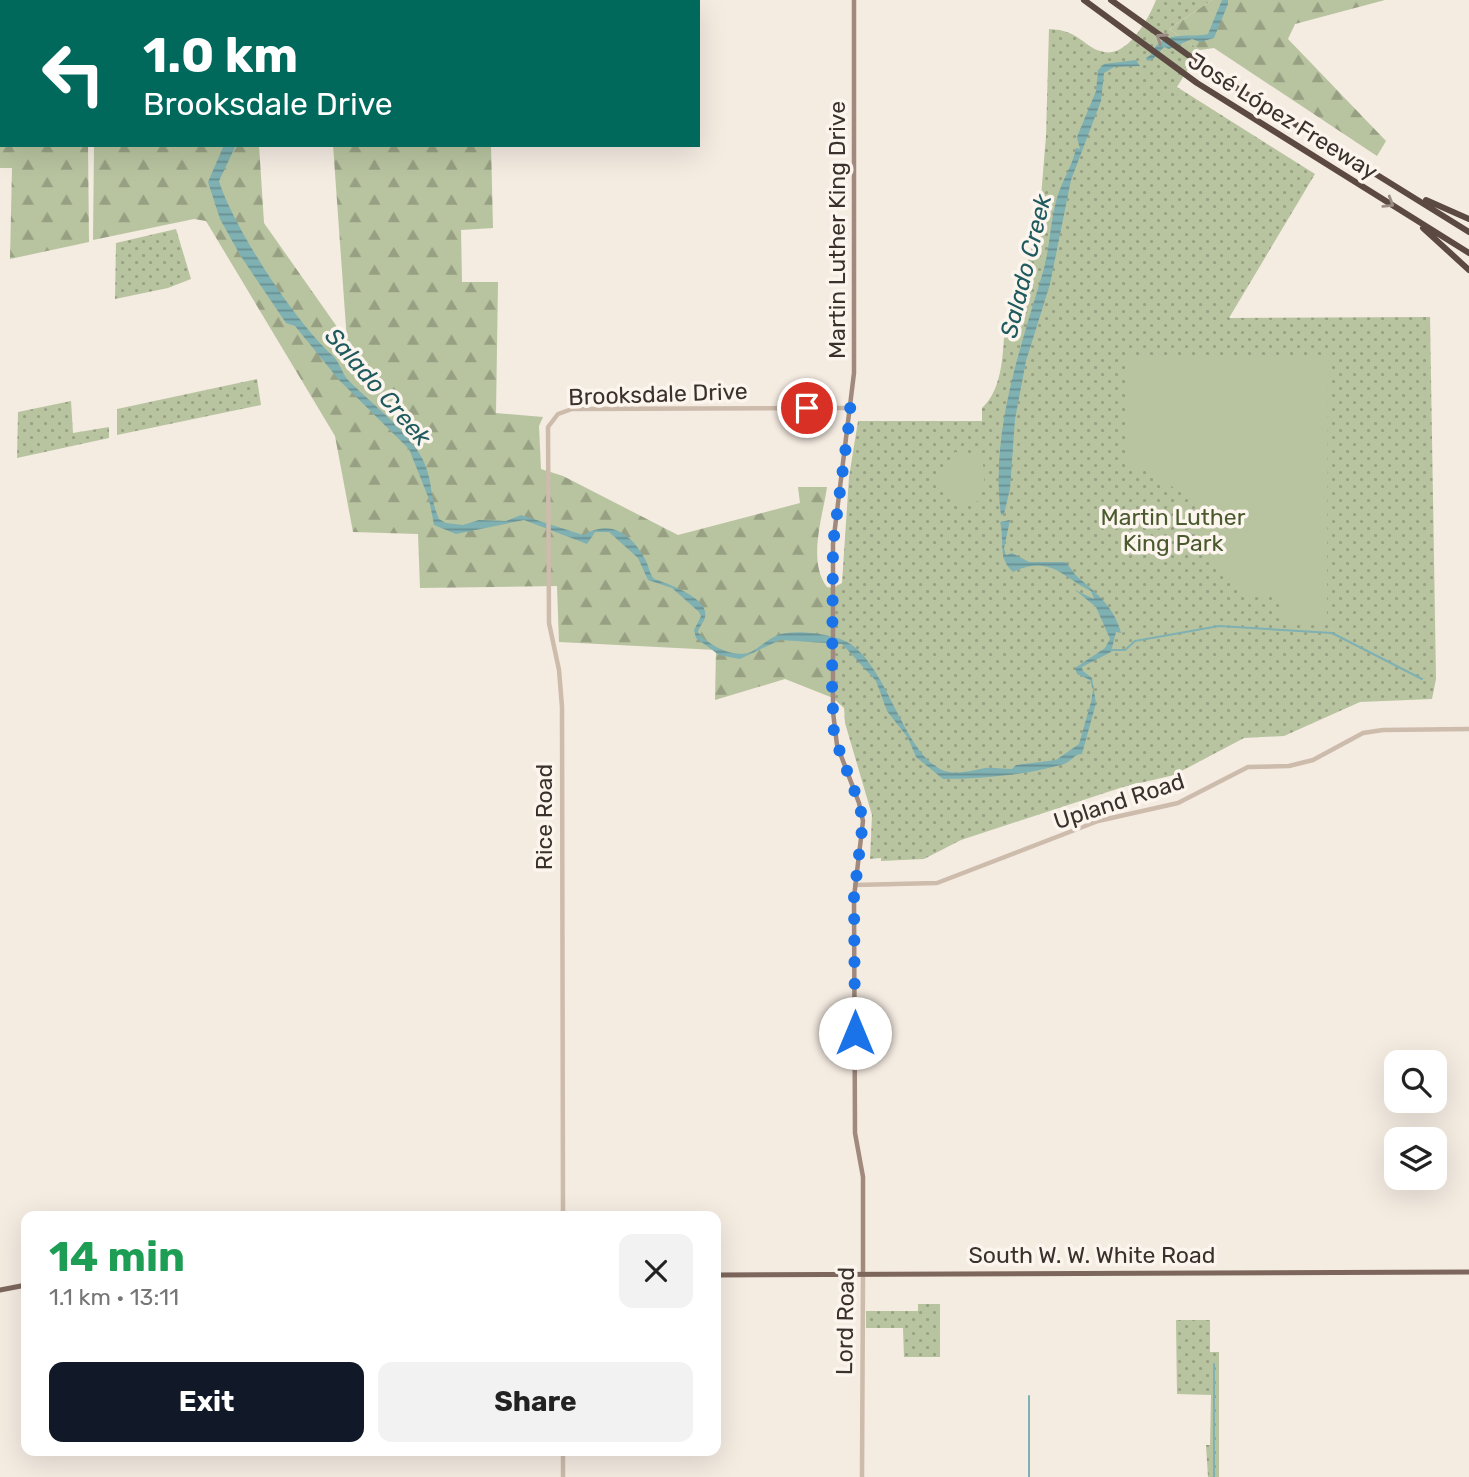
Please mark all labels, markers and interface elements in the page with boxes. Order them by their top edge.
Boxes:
text: 1.0 km [143,26,298,84]
icon: left [28,28,119,119]
one-way arrow [1156,34,1169,46]
street label: José López Freeway [1183,46,1383,186]
text: Brooksdale Drive [143,85,393,123]
street label: Martin Luther King Drive [823,101,851,359]
water label: Salado Creek [995,191,1058,341]
one-way arrow [1381,195,1394,208]
water label: Salado Creek [319,322,437,452]
street label: Brooksdale Drive [568,377,748,411]
pin [777,378,837,438]
icon: arrive [788,389,826,427]
park label: Martin Luther King Park [1101,503,1246,557]
street label: Rice Road [530,764,558,870]
street label: Upland Road [1050,767,1188,835]
position arrow [818,996,892,1070]
map controls [1384,1050,1447,1190]
button: search [1384,1050,1447,1113]
button: layers [1384,1127,1447,1190]
text: 14 min [49,1232,185,1282]
button: close [619,1234,693,1308]
street label: South W. W. White Road [969,1241,1215,1269]
street label: Lord Road [830,1267,860,1375]
text: 1.1 km · 13:11 [49,1283,179,1311]
button: Exit [49,1362,364,1442]
button: Share [378,1362,693,1442]

